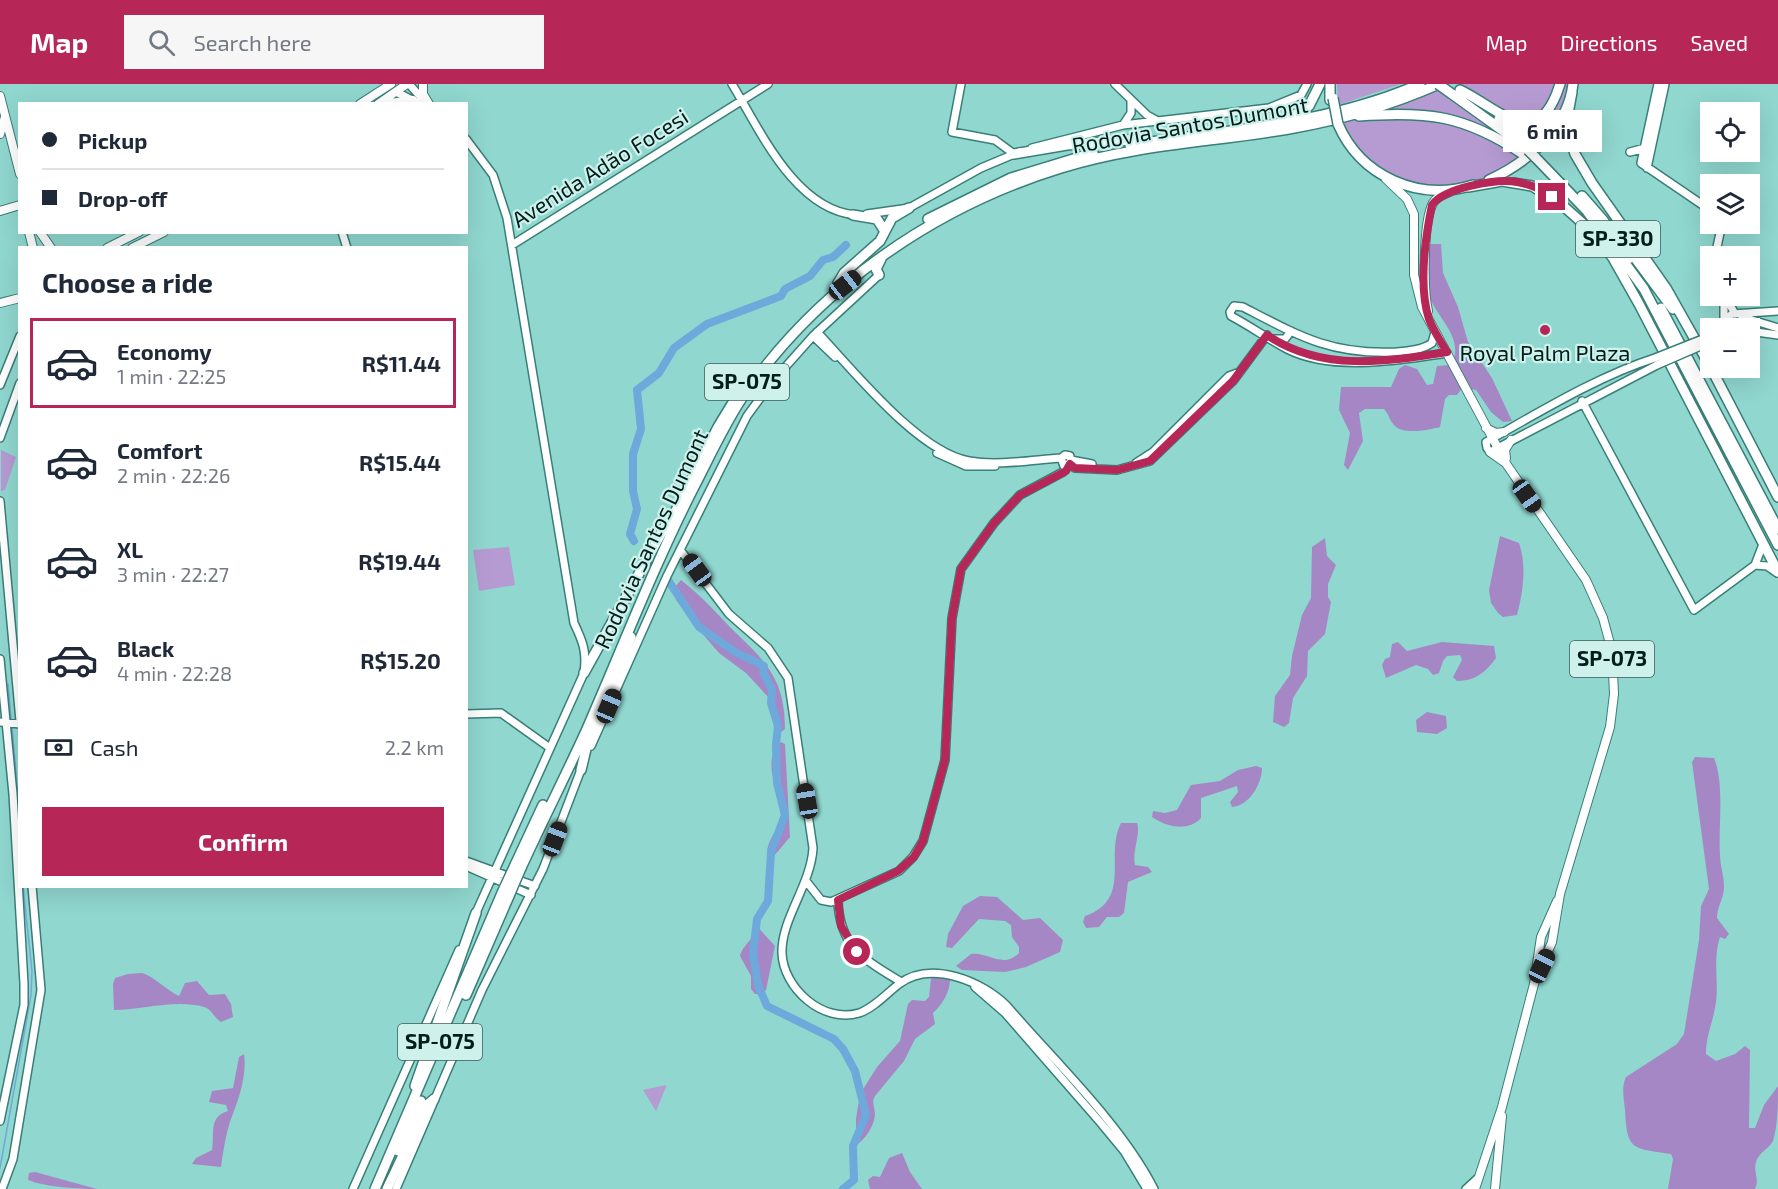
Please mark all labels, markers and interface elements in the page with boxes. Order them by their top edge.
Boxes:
search box [124,15,544,69]
text: Map [30,25,88,59]
icon: search [145,26,178,59]
text: Search here [193,29,312,55]
text: Map [1485,30,1528,55]
text: Directions [1561,30,1657,55]
text: Saved [1690,30,1748,55]
street label: Rodovia Santos Dumont [1070,90,1310,158]
street label: Avenida Adão Focesi [507,102,692,232]
map controls [1700,102,1760,378]
button: locate [1700,102,1760,162]
callout: 6 min [1502,110,1602,152]
text: 6 min [1527,119,1578,143]
text: Pickup [78,127,147,153]
button: layers [1700,174,1760,234]
route end [1538,183,1565,210]
text: Drop-off [78,185,167,211]
road number: SP-330 [1576,221,1660,257]
button: + [1700,246,1760,306]
text: Choose a ride [42,266,213,298]
car [825,267,865,303]
button: − [1700,318,1760,378]
marker: Royal Palm Plaza [1538,323,1552,337]
icon: car [45,336,99,390]
text: Economy [117,338,212,364]
place label: Royal Palm Plaza [1460,339,1630,365]
text: R$11.44 [362,350,441,376]
text: 1 min · 22:25 [117,364,226,388]
road number: SP-075 [705,364,789,400]
street label: Rodovia Santos Dumont [588,425,712,653]
icon: car [45,435,99,489]
text: Comfort [117,437,202,463]
text: R$15.44 [359,449,441,475]
text: 2 min · 22:26 [117,463,230,487]
car [1509,476,1545,516]
icon: car [45,534,99,588]
text: XL [117,536,143,562]
text: R$19.44 [358,548,441,574]
car [679,550,715,590]
text: 3 min · 22:27 [117,562,229,586]
icon: car [45,633,99,687]
text: Black [117,635,174,661]
road number: SP-073 [1570,641,1654,677]
text: R$15.20 [360,647,441,673]
text: 4 min · 22:28 [117,661,232,685]
car [594,686,624,726]
icon: cash [42,731,75,764]
text: Cash [90,734,139,760]
text: 2.2 km [385,735,444,759]
car [795,782,819,820]
button: Confirm [42,807,444,876]
car [540,819,570,859]
route start [843,938,870,965]
car [1526,946,1558,986]
road number: SP-075 [398,1024,482,1060]

